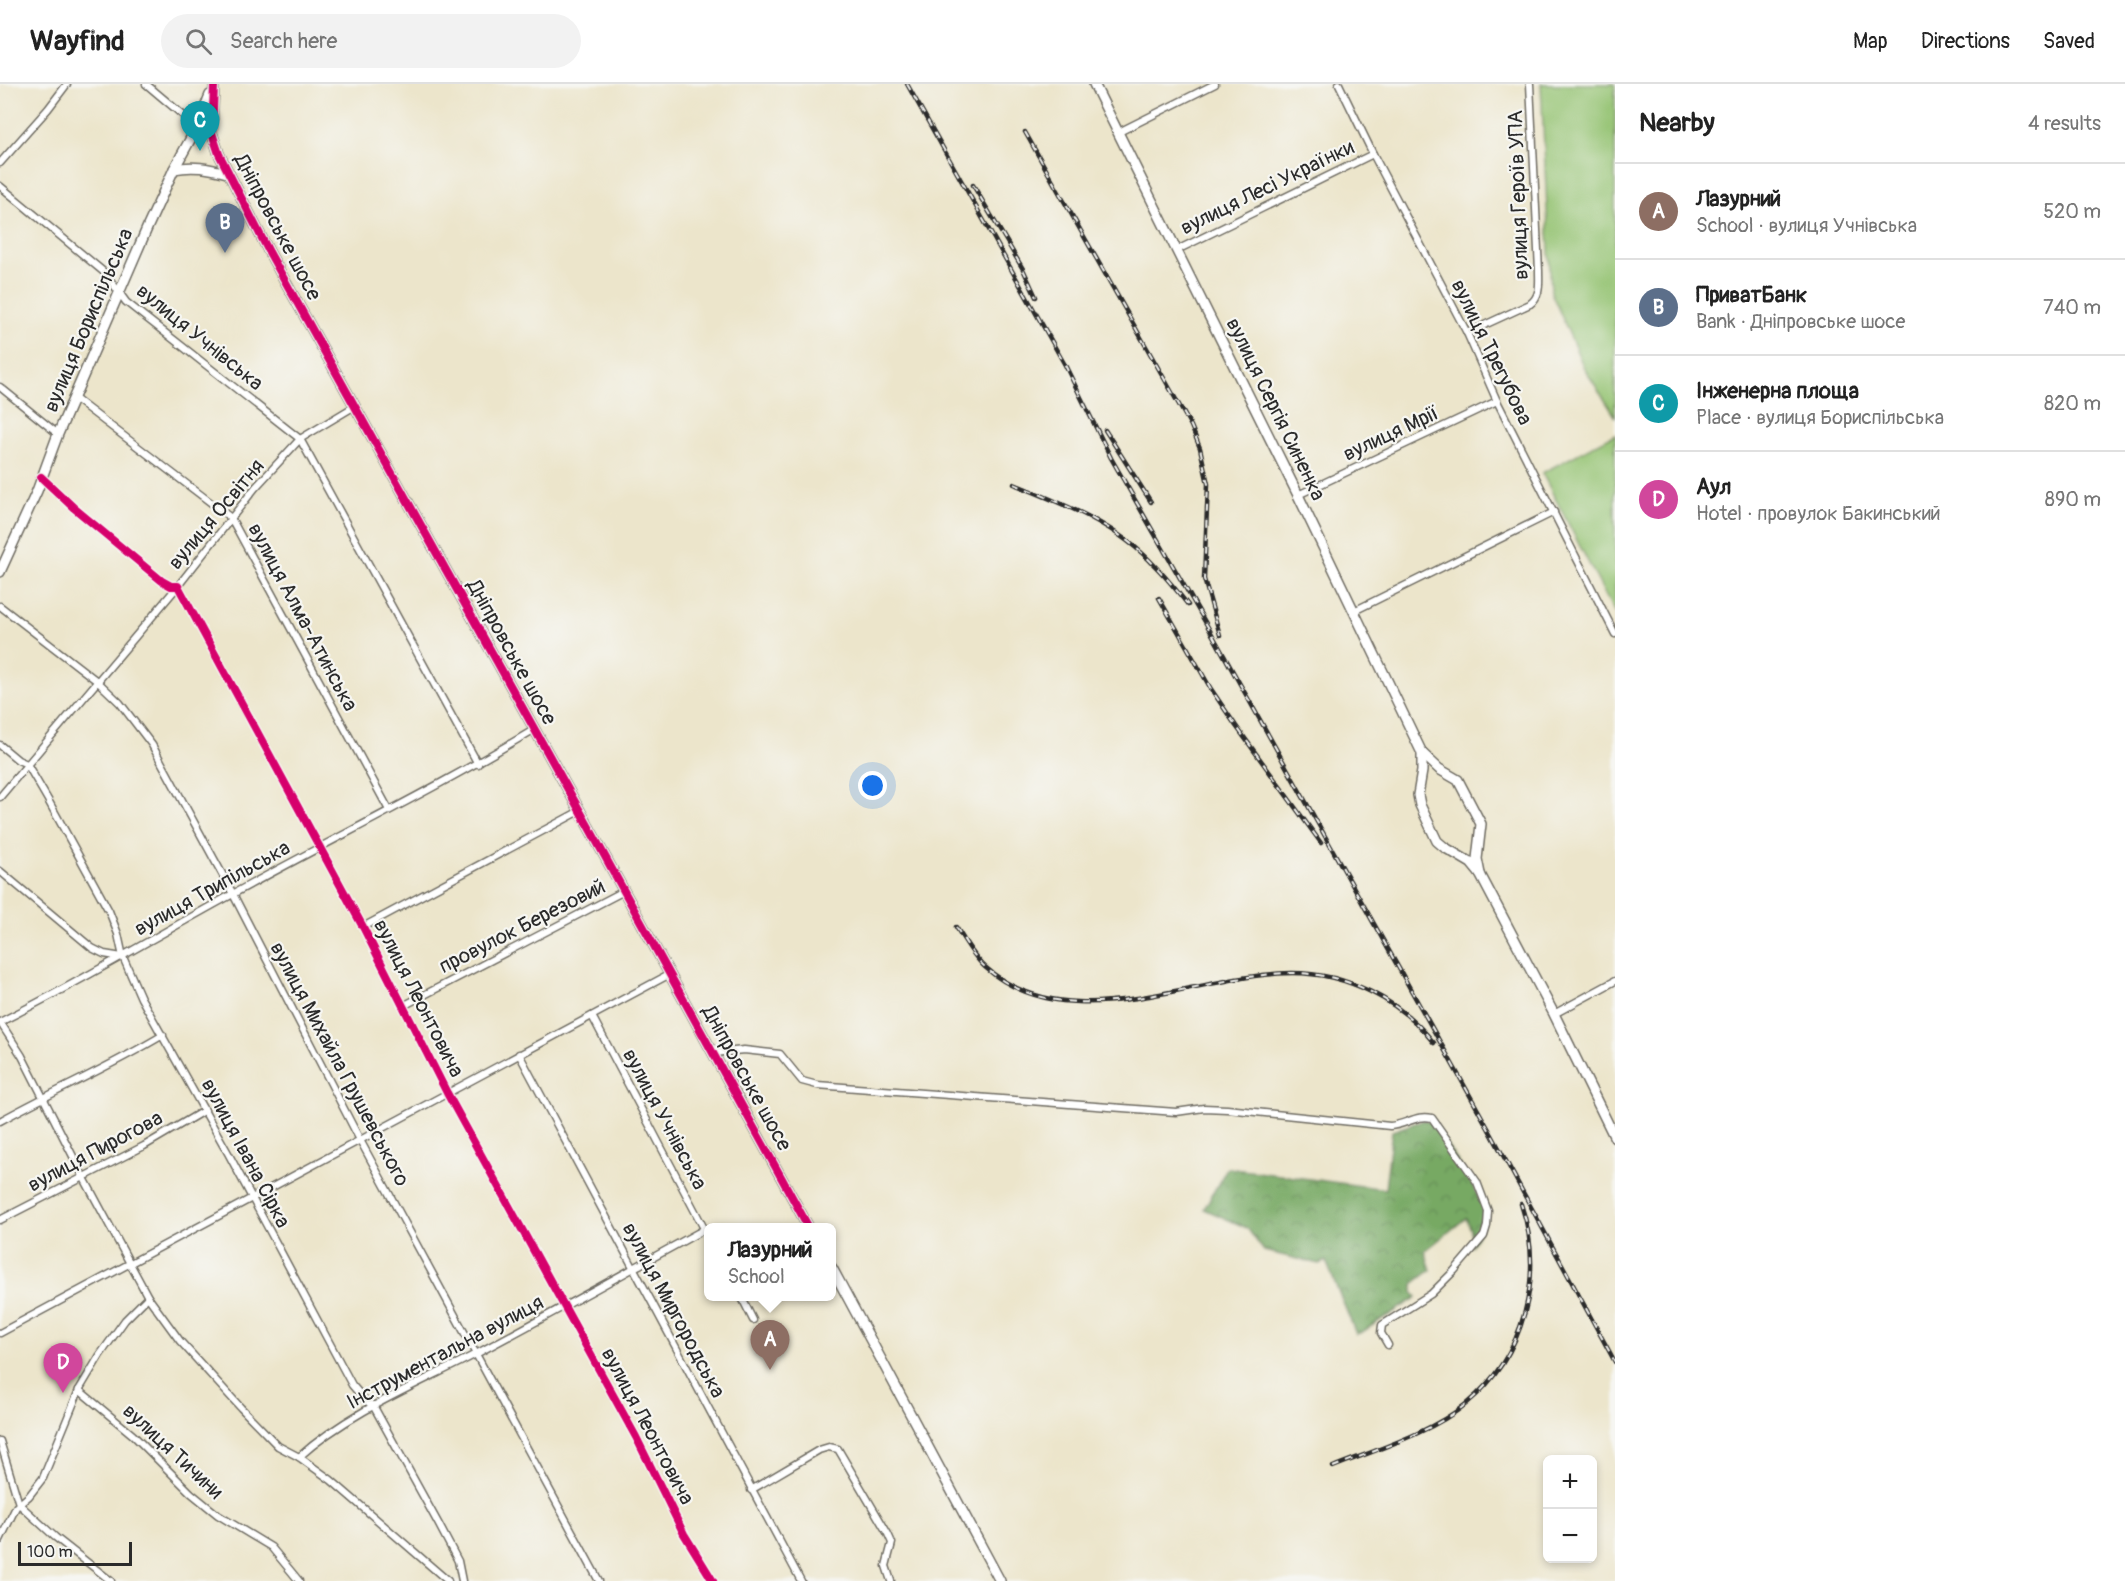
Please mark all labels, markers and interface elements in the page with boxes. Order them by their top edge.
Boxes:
search box [161,14,581,68]
text: Wayfind [30,24,125,59]
icon: search [182,25,215,58]
text: Search here [230,27,337,55]
text: Map [1853,28,1888,55]
text: Directions [1921,28,2010,55]
text: Saved [2043,28,2095,55]
pin: C [180,101,220,151]
text: Nearby [1639,107,1715,139]
street label: вулиця Героїв УПА [1502,110,1535,280]
text: 4 results [2028,111,2101,136]
street label: вулиця Лесі Українки [1176,134,1359,241]
street label: Дніпровське шосе [227,148,328,306]
text: Лазурний [1696,185,1781,213]
text: A [1652,199,1665,224]
text: 520 m [2043,199,2101,224]
pin: B [206,204,244,253]
text: School · вулиця Учнівська [1696,213,1917,238]
street label: вулиця Бориспільська [38,224,139,416]
street label: вулиця Трегубова [1445,275,1538,429]
street label: вулиця Учнівська [131,278,269,397]
text: ПриватБанк [1696,281,1807,309]
text: B [1653,295,1664,320]
text: 740 m [2043,295,2101,320]
text: Bank · Дніпровське шосе [1696,309,1905,334]
street label: вулиця Сергія Синенка [1220,313,1332,505]
text: Інженерна площа [1696,377,1859,405]
text: C [1652,391,1665,416]
text: 820 m [2044,391,2101,416]
street label: вулиця Мрії [1339,399,1444,467]
text: Place · вулиця Бориспільська [1696,405,1944,430]
street label: вулиця Освітня [162,453,271,575]
text: Аул [1696,473,1731,501]
text: D [1652,487,1665,512]
text: 890 m [2045,487,2101,512]
text: Hotel · провулок Бакинський [1696,501,1941,526]
street label: вулиця Алма-Атинська [241,518,364,716]
street label: Дніпровське шосе [460,574,563,730]
your location [858,771,887,800]
street label: вулиця Трипільська [129,834,295,942]
street label: провулок Березовий [434,873,610,980]
street label: вулиця Леонтовича [367,915,470,1082]
street label: вулиця Михайла Грушевського [264,937,416,1191]
street label: Дніпровське шосе [695,1000,798,1156]
street label: вулиця Учнівська [616,1044,713,1194]
street label: вулиця Івана Сірка [195,1074,296,1233]
street label: вулиця Пирогова [23,1105,167,1198]
street label: вулиця Миргородська [616,1218,731,1403]
popup [704,1223,836,1301]
text: Лазурний [727,1236,813,1264]
text: School [727,1264,785,1289]
street label: Інструментальна вулиця [342,1289,548,1416]
pin: A [750,1320,790,1370]
street label: вулиця Леонтовича [595,1343,700,1509]
pin: D [44,1344,82,1393]
street label: вулиця Тичини [117,1398,229,1505]
map controls [1543,1455,1597,1563]
button: + [1543,1455,1597,1509]
button: − [1543,1509,1597,1563]
scale bar [18,1539,132,1566]
text: 100 m [27,1542,73,1562]

